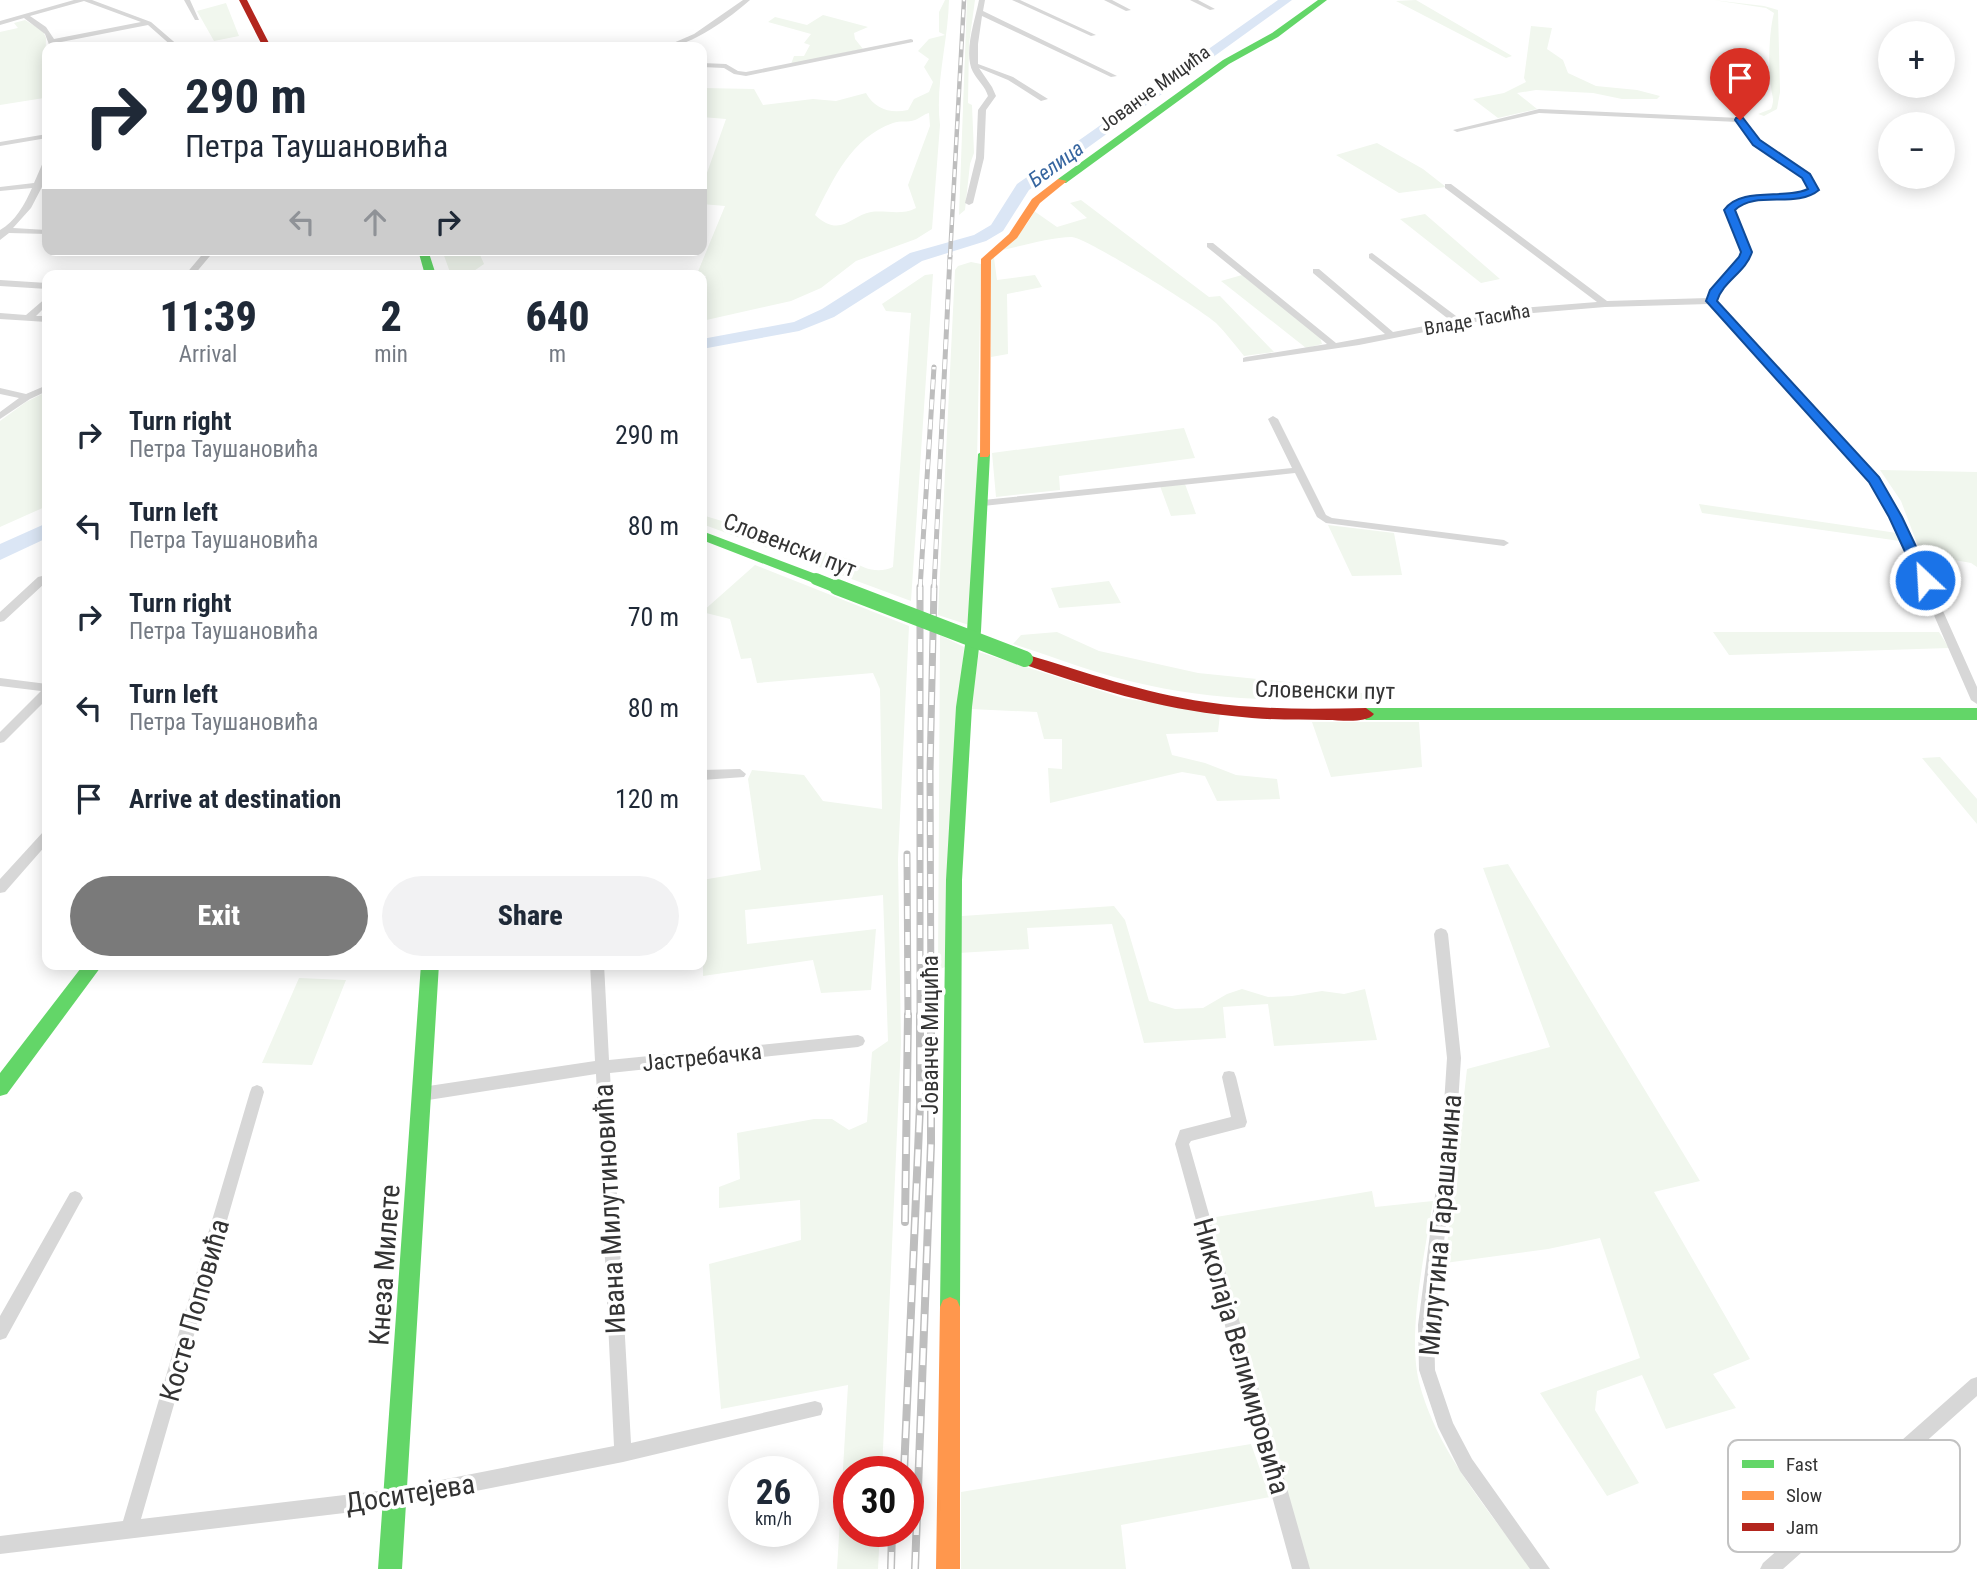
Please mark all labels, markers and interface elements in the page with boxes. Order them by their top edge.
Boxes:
map controls [1878,21,1955,189]
button: + [1878,21,1955,98]
street label: Јованче Мицића [1094,40,1214,136]
pin [1710,48,1770,120]
icon: arrive [1721,59,1759,97]
text: 290 m [185,68,307,125]
icon: right [70,70,161,161]
button: − [1878,112,1955,189]
text: Петра Таушановића [185,127,448,165]
water label: Белица [1024,136,1088,192]
icon: left [283,203,321,241]
icon: ahead [356,203,394,241]
icon: right [429,203,467,241]
text: 11:39 [159,292,257,341]
text: 2 [380,292,402,341]
text: 640 [525,292,590,341]
street label: Владе Тасића [1422,299,1532,340]
text: Arrival [179,341,237,368]
text: min [374,341,408,368]
text: m [549,341,566,368]
text: Turn right [129,406,231,436]
icon: right [70,416,108,454]
text: 290 m [615,420,679,450]
text: Петра Таушановића [129,436,318,463]
text: Turn left [129,497,218,527]
icon: left [70,507,108,545]
street label: Словенски пут [720,508,860,583]
text: 80 m [628,511,679,541]
text: Петра Таушановића [129,527,318,554]
position arrow [1888,543,1962,617]
text: Turn right [129,588,231,618]
icon: right [70,598,108,636]
text: 70 m [628,602,679,632]
text: Петра Таушановића [129,618,318,645]
street label: Словенски пут [1255,676,1395,705]
text: Turn left [129,679,218,709]
icon: left [70,689,108,727]
text: 80 m [628,693,679,723]
text: Петра Таушановића [129,709,318,736]
icon: arrive [70,780,108,818]
text: Arrive at destination [129,784,341,814]
text: 120 m [615,784,679,814]
button: Exit [70,876,368,956]
button: Share [382,876,679,956]
street label: Јованче Мицића [917,955,944,1115]
street label: Јастребачка [641,1038,763,1077]
street label: Ивана Милутиновића [586,1083,633,1335]
street label: Милутина Гарашанина [1413,1093,1468,1357]
street label: Кнеза Милете [362,1183,407,1347]
street label: Николаја Велимировића [1186,1214,1297,1498]
street label: Косте Поповића [153,1215,236,1405]
legend [1728,1440,1960,1552]
text: Fast [1786,1453,1818,1476]
speed limit sign: 30 [833,1456,924,1547]
street label: Доситејева [343,1467,477,1520]
text: 26 [756,1472,791,1513]
text: Slow [1786,1484,1822,1507]
text: km/h [755,1508,792,1529]
text: Jam [1786,1516,1819,1539]

